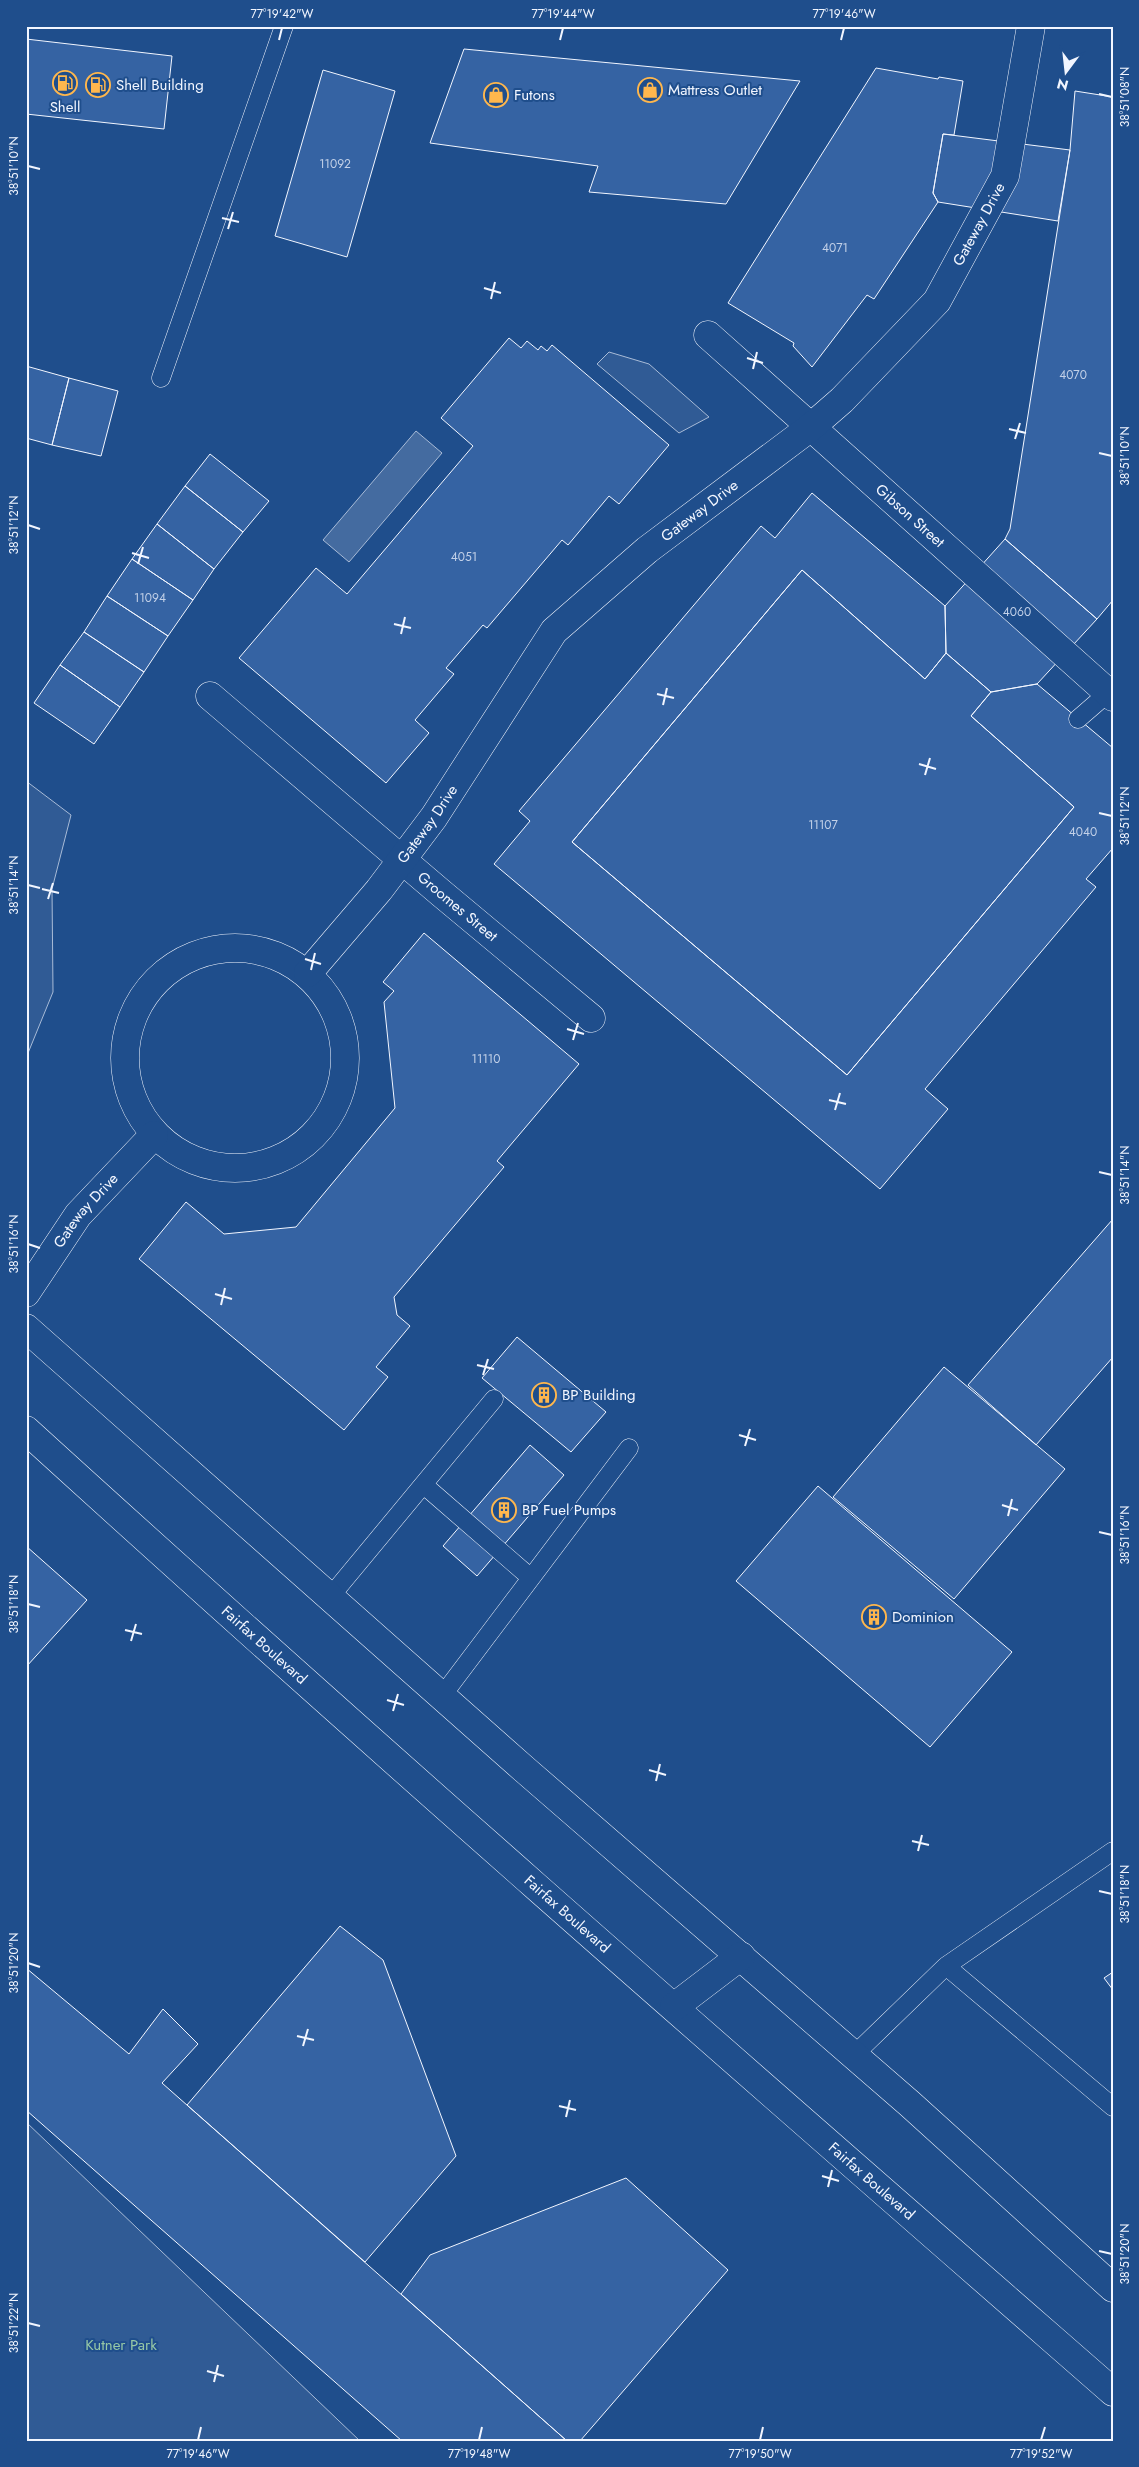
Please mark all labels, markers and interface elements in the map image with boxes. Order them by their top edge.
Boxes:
text: 77°19'42"W [251,5,314,23]
text: 77°19'44"W [531,5,595,23]
text: 77°19'46"W [812,5,876,23]
north arrow [1042,48,1092,98]
text: 38°51'08"N [1116,67,1134,127]
fuel station icon: Shell [52,70,78,96]
fuel station icon: Shell Building [85,72,111,98]
text: N [1055,73,1071,96]
place label: Shell Building [116,74,204,96]
shop icon: Mattress Outlet [637,77,663,103]
place label: Mattress Outlet [668,79,762,101]
shop icon: Futons [483,82,509,108]
place label: Futons [514,84,555,106]
place label: Shell [50,96,80,118]
text: 38°51'10"N [5,136,23,196]
house number: 11092 [319,155,351,173]
street label: Gateway Drive [947,178,1010,270]
house number: 4071 [822,239,848,257]
house number: 4070 [1059,366,1087,384]
text: 38°51'10"N [1116,426,1134,486]
street label: Gateway Drive [656,474,743,547]
street label: Gibson Street [870,479,950,553]
text: 38°51'12"N [5,495,23,555]
house number: 4051 [451,548,477,566]
house number: 11094 [134,589,166,607]
house number: 4060 [1003,603,1031,621]
street label: Gateway Drive [392,780,463,868]
text: 38°51'12"N [1116,786,1134,846]
house number: 11107 [808,816,839,834]
house number: 4040 [1069,823,1097,841]
text: 38°51'14"N [5,855,23,915]
street label: Groomes Street [413,866,503,947]
house number: 11110 [472,1050,500,1068]
text: 38°51'14"N [1116,1145,1134,1205]
street label: Gateway Drive [48,1168,123,1252]
text: 38°51'16"N [5,1214,23,1274]
building icon: BP Building [531,1382,557,1408]
place label: BP Building [562,1384,636,1406]
building icon: BP Fuel Pumps [491,1497,517,1523]
place label: BP Fuel Pumps [522,1499,616,1521]
text: 38°51'16"N [1116,1505,1134,1565]
text: 38°51'18"N [5,1575,23,1633]
street label: Fairfax Boulevard [217,1601,312,1689]
building icon: Dominion [861,1604,887,1630]
place label: Dominion [892,1606,954,1628]
text: 38°51'18"N [1116,1865,1134,1923]
street label: Fairfax Boulevard [519,1870,615,1958]
text: 38°51'20"N [5,1933,23,1993]
street label: Fairfax Boulevard [823,2137,920,2225]
text: 38°51'20"N [1116,2224,1134,2284]
text: 38°51'22"N [5,2293,23,2353]
park label: Kutner Park [85,2334,157,2356]
text: 77°19'46"W [166,2445,230,2463]
text: 77°19'48"W [448,2445,510,2463]
text: 77°19'50"W [728,2445,792,2463]
text: 77°19'52"W [1010,2445,1072,2463]

